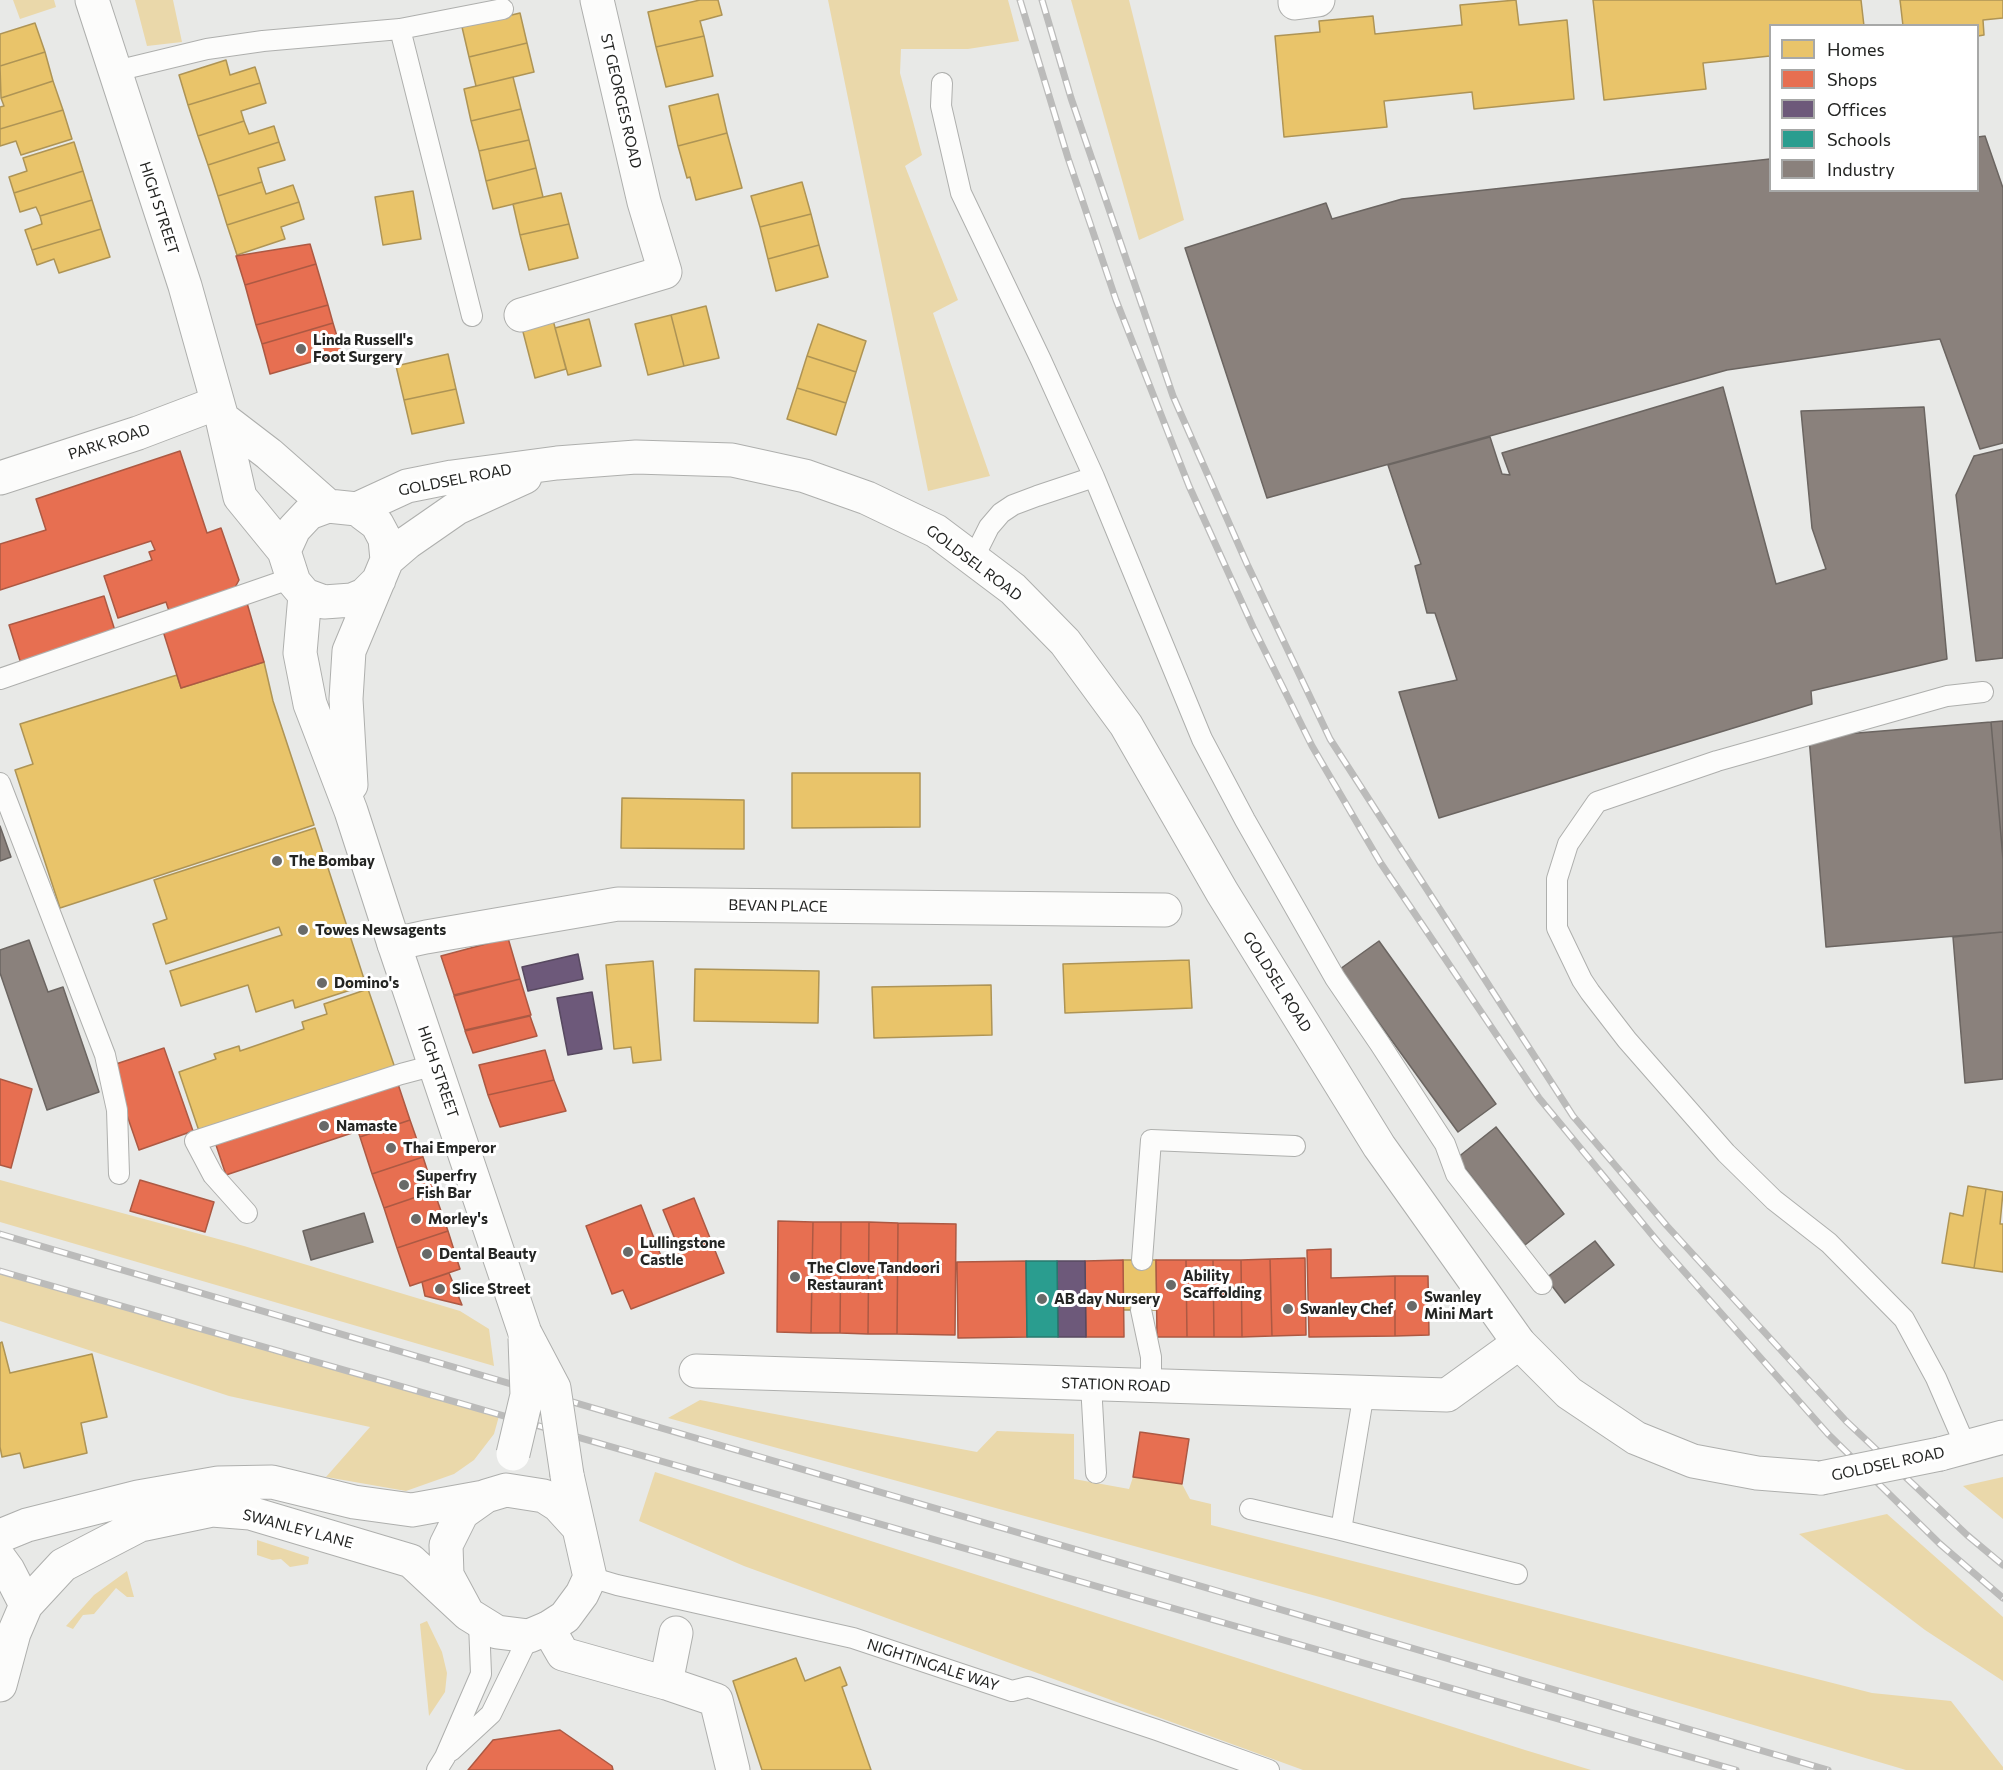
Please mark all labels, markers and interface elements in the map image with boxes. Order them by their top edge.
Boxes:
legend [1769,24,1979,192]
street label: ST GEORGES ROAD [597,32,645,170]
text: Homes [1827,38,1885,60]
text: Shops [1827,68,1877,90]
text: Offices [1827,98,1887,120]
text: Schools [1827,128,1891,150]
text: Industry [1827,158,1895,180]
street label: HIGH STREET [136,159,182,257]
place label: Linda Russell's Foot Surgery [313,331,413,366]
marker: Linda Russell's Foot Surgery [294,342,308,356]
street label: PARK ROAD [66,420,152,464]
street label: GOLDSEL ROAD [397,460,513,500]
street label: GOLDSEL ROAD [923,521,1025,605]
place label: The Bombay [289,852,375,870]
marker: The Bombay [270,854,284,868]
street label: BEVAN PLACE [728,896,828,916]
place label: Towes Newsagents [315,921,446,939]
marker: Towes Newsagents [296,923,310,937]
street label: GOLDSEL ROAD [1239,928,1315,1036]
place label: Domino's [334,974,399,992]
marker: Domino's [315,976,329,990]
street label: HIGH STREET [414,1024,462,1120]
place label: Namaste [336,1117,397,1135]
marker: Namaste [317,1119,331,1133]
place label: Thai Emperor [403,1139,496,1157]
marker: Thai Emperor [384,1141,398,1155]
place label: Superfry Fish Bar [416,1167,477,1202]
marker: Superfry Fish Bar [397,1178,411,1192]
place label: Morley's [428,1210,488,1228]
marker: Morley's [409,1212,423,1226]
place label: Lullingstone Castle [640,1234,725,1269]
place label: Dental Beauty [439,1245,537,1263]
marker: Lullingstone Castle [621,1245,635,1259]
marker: Dental Beauty [420,1247,434,1261]
place label: The Clove Tandoori Restaurant [807,1259,940,1294]
place label: Ability Scaffolding [1183,1267,1262,1302]
marker: The Clove Tandoori Restaurant [788,1270,802,1284]
marker: Ability Scaffolding [1164,1278,1178,1292]
place label: Slice Street [452,1280,531,1298]
marker: Slice Street [433,1282,447,1296]
place label: Swanley Mini Mart [1424,1288,1493,1323]
place label: AB day Nursery [1054,1290,1160,1308]
marker: AB day Nursery [1035,1292,1049,1306]
marker: Swanley Mini Mart [1405,1299,1419,1313]
place label: Swanley Chef [1300,1300,1393,1318]
marker: Swanley Chef [1281,1302,1295,1316]
street label: STATION ROAD [1061,1374,1171,1396]
street label: GOLDSEL ROAD [1830,1443,1946,1485]
street label: SWANLEY LANE [241,1506,355,1552]
street label: NIGHTINGALE WAY [865,1635,1001,1695]

